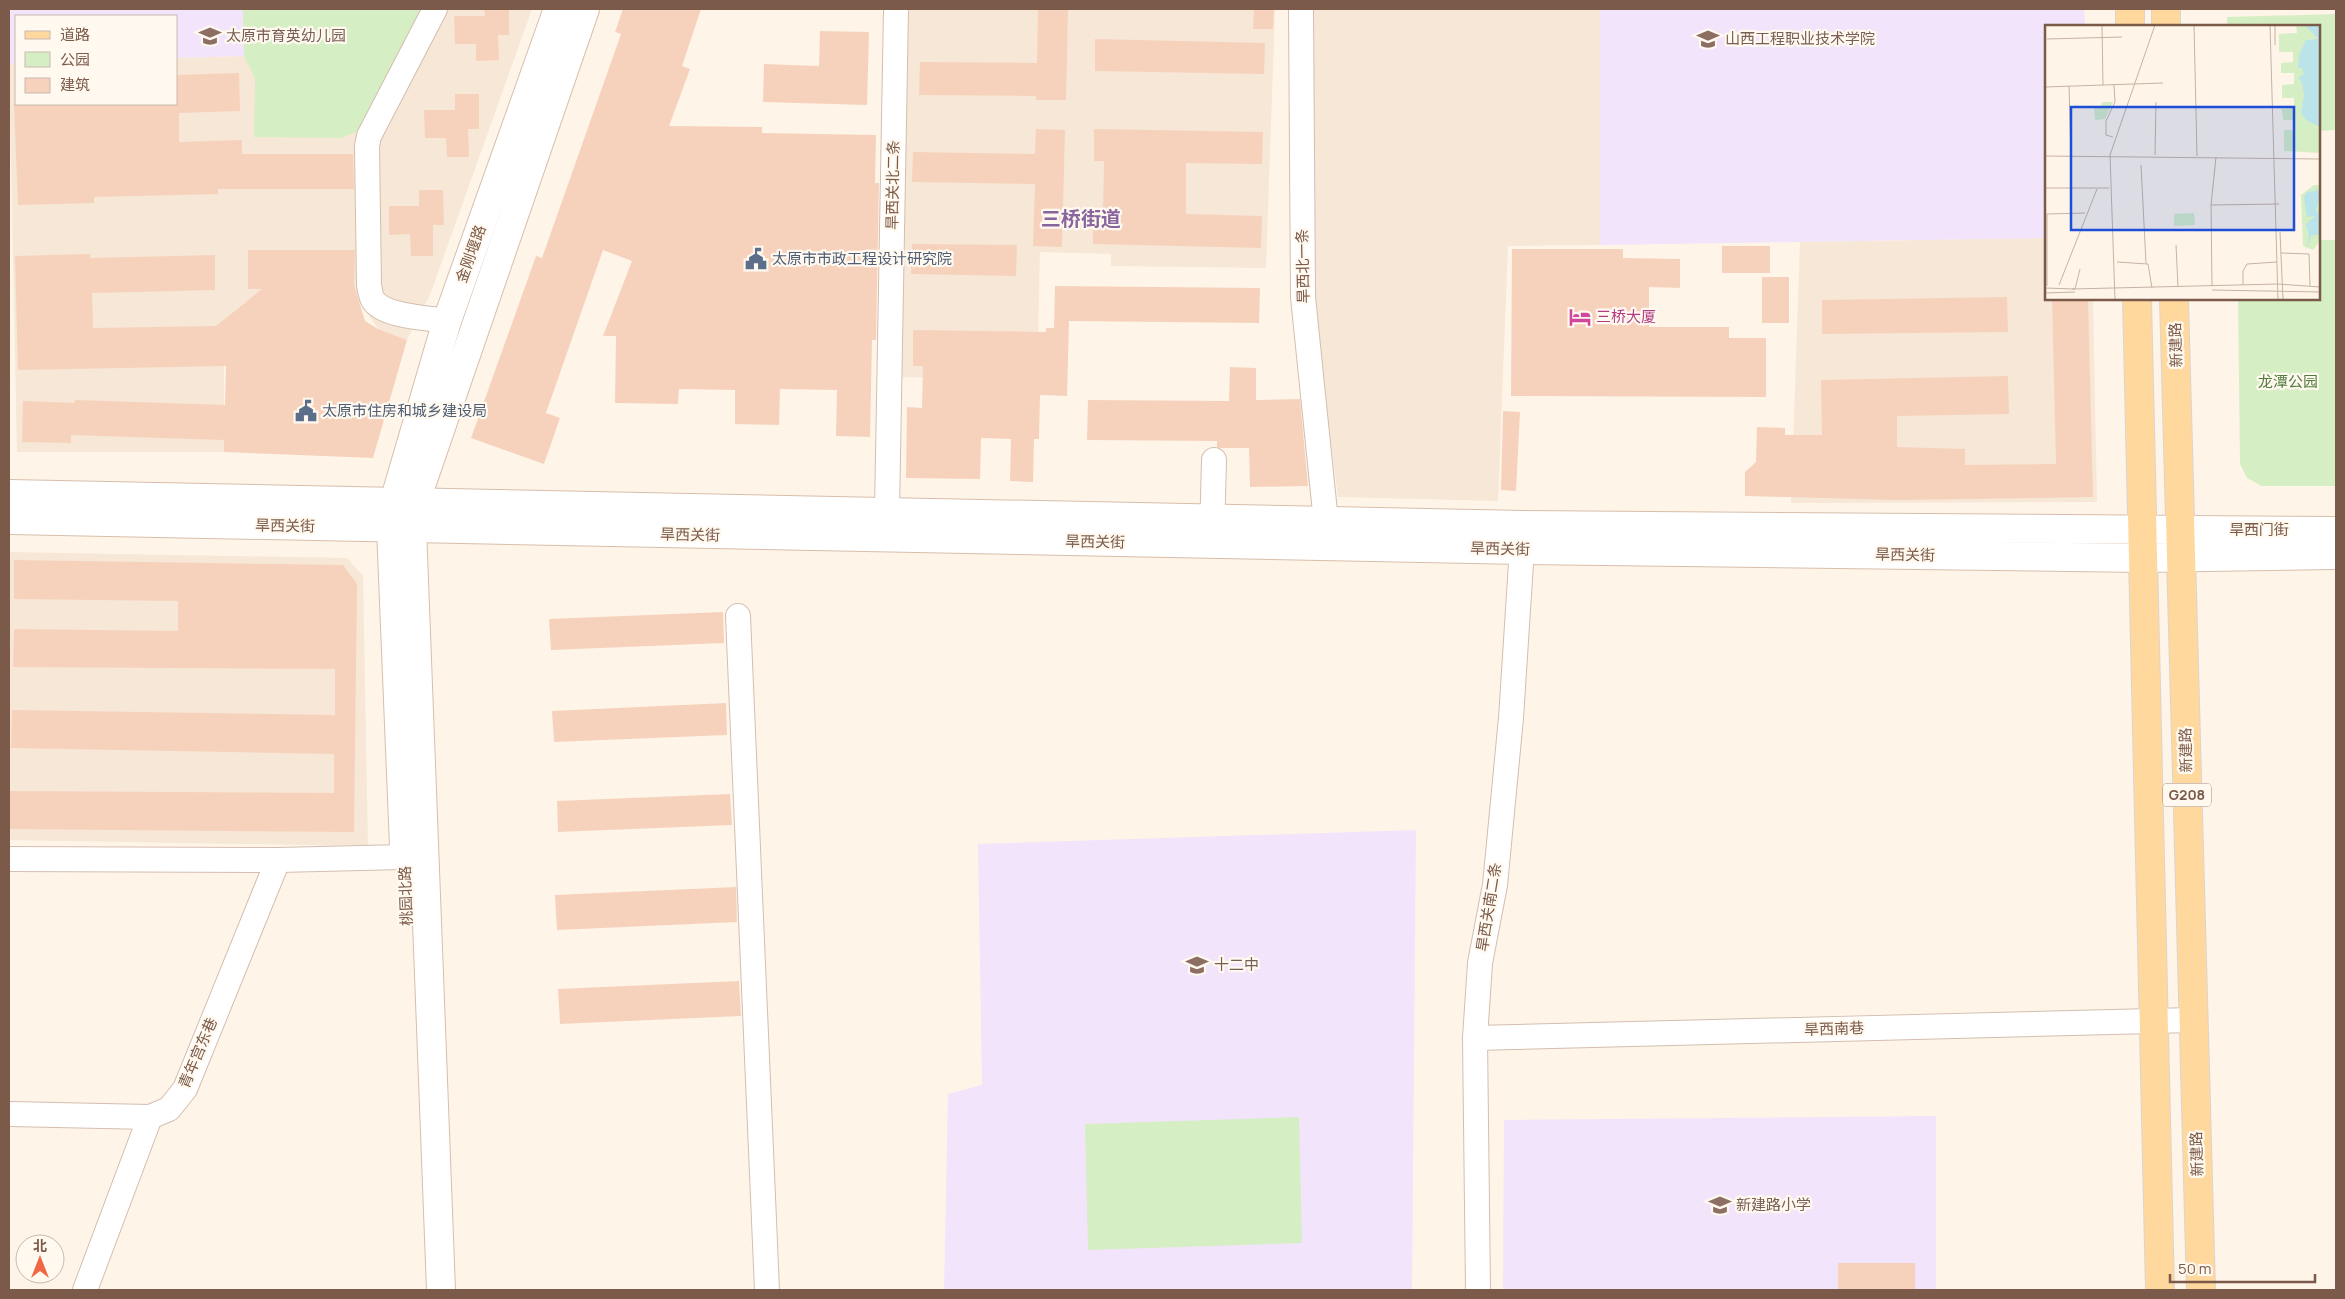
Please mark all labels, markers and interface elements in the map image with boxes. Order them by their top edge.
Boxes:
legend [15,15,178,105]
school or university icon: 太原市育英幼儿园 [197,23,223,49]
text: 道路 [60,24,90,45]
place label: 太原市育英幼儿园 [226,25,346,46]
inset map [2045,25,2320,300]
school or university icon: 山西工程职业技术学院 [1695,26,1721,52]
place label: 山西工程职业技术学院 [1725,28,1875,49]
text: 公园 [60,49,90,70]
text: 建筑 [60,74,90,95]
street label: 旱西关北二条 [881,140,904,230]
district label: 三桥街道 [1041,205,1121,232]
street label: 金刚堰路 [450,222,491,286]
street label: 旱西北一条 [1291,228,1314,304]
public building icon: 太原市市政工程设计研究院 [743,246,769,272]
place label: 太原市市政工程设计研究院 [772,248,952,269]
hotel icon: 三桥大厦 [1567,304,1593,330]
place label: 三桥大厦 [1596,306,1656,327]
street label: 新建路 [2164,322,2187,368]
park label: 龙潭公园 [2258,371,2318,392]
public building icon: 太原市住房和城乡建设局 [293,398,319,424]
place label: 太原市住房和城乡建设局 [322,400,487,421]
street label: 旱西关街 [255,514,315,537]
street label: 旱西门街 [2229,519,2289,540]
street label: 旱西关街 [660,523,720,546]
street label: 旱西关街 [1065,530,1125,553]
street label: 旱西关街 [1470,537,1530,560]
street label: 旱西关街 [1875,543,1935,566]
street label: 新建路 [2175,727,2196,773]
road number: G208 [2163,784,2211,806]
street label: 旱西关南二条 [1471,861,1506,953]
street label: 桃园北路 [394,866,417,926]
school or university icon: 十二中 [1184,952,1210,978]
place label: 十二中 [1214,954,1259,975]
street label: 青年宫东巷 [173,1014,222,1091]
street label: 旱西南巷 [1804,1017,1864,1040]
street label: 新建路 [2185,1131,2208,1177]
school or university icon: 新建路小学 [1707,1192,1733,1218]
place label: 新建路小学 [1736,1194,1811,1215]
north arrow [15,1234,65,1284]
text: 北 [33,1236,47,1255]
scale bar [2170,1252,2315,1284]
text: 50 m [2178,1258,2212,1279]

